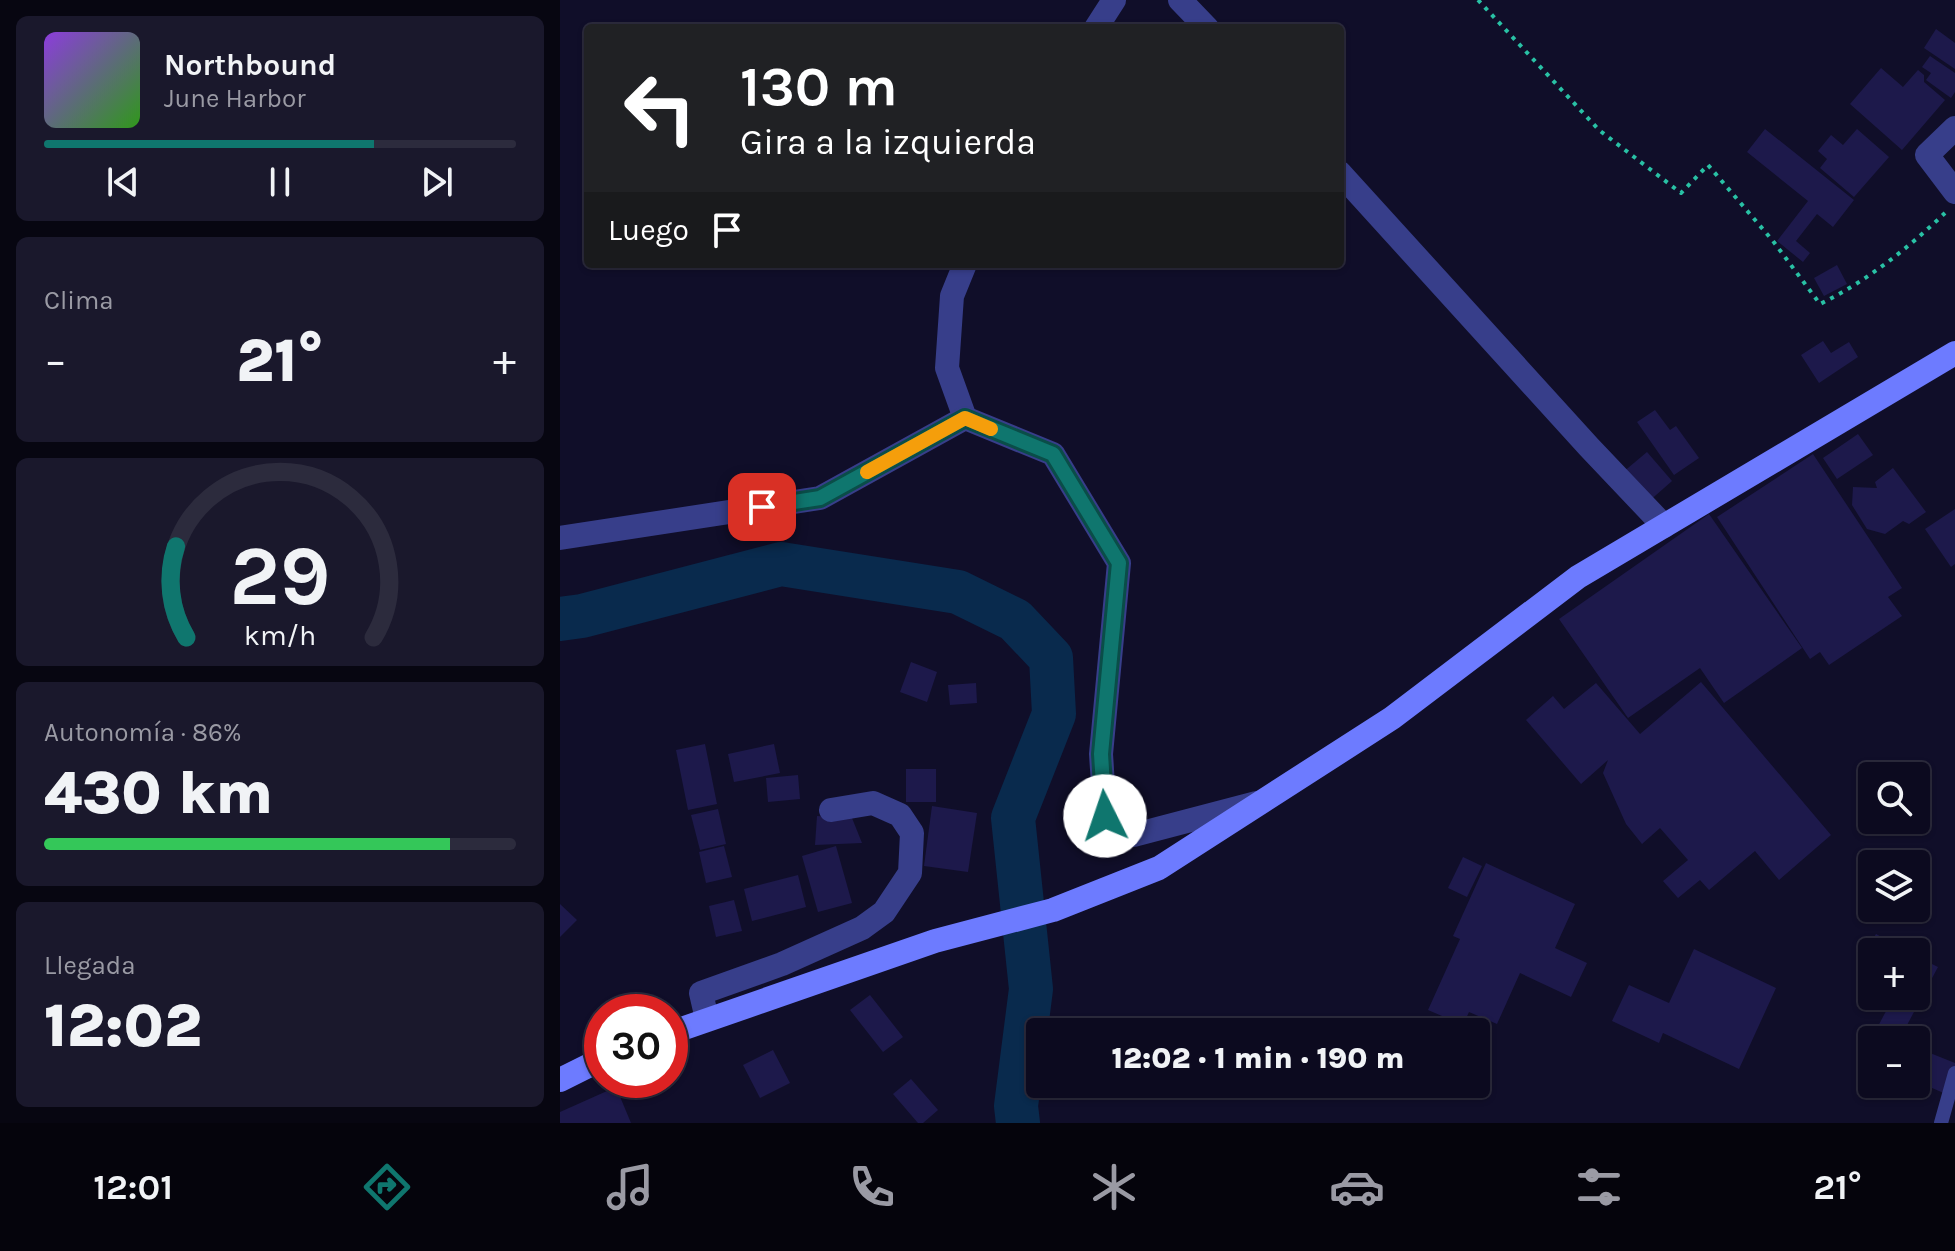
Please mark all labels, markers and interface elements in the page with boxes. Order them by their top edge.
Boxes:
text: Northbound [164,47,336,83]
text: 130 m [740,54,898,119]
icon: left [608,56,712,160]
text: June Harbor [164,83,306,114]
text: Gira a la izquierda [740,121,1036,163]
icon: previous [101,160,145,204]
icon: pause [258,160,302,204]
icon: next [415,160,459,204]
icon: arrive [705,208,749,252]
text: Luego [608,212,689,248]
text: Clima [44,285,114,316]
text: 21° [236,326,324,396]
text: − [44,335,67,386]
text: + [493,335,516,386]
pin [728,473,796,541]
icon: arrive [740,485,784,529]
text: 29 [229,527,331,624]
text: km/h [244,619,316,652]
text: Autonomía · 86% [44,717,242,748]
text: 430 km [44,758,273,828]
map controls [1858,762,1930,1098]
button: search [1858,762,1930,834]
position arrow [1063,774,1147,858]
button: layers [1858,850,1930,922]
button: + [1858,938,1930,1010]
text: Llegada [44,950,136,981]
text: 12:02 [44,991,202,1061]
speed limit sign: 30 [584,994,688,1098]
button: − [1858,1026,1930,1098]
text: 12:02 · 1 min · 190 m [1111,1040,1405,1076]
icon: directions [359,1159,415,1215]
icon: music [602,1159,658,1215]
icon: phone [844,1159,900,1215]
icon: climate [1086,1159,1142,1215]
icon: car [1329,1159,1385,1215]
icon: filters [1571,1159,1627,1215]
text: 12:01 [93,1166,173,1208]
text: 21° [1813,1166,1862,1208]

